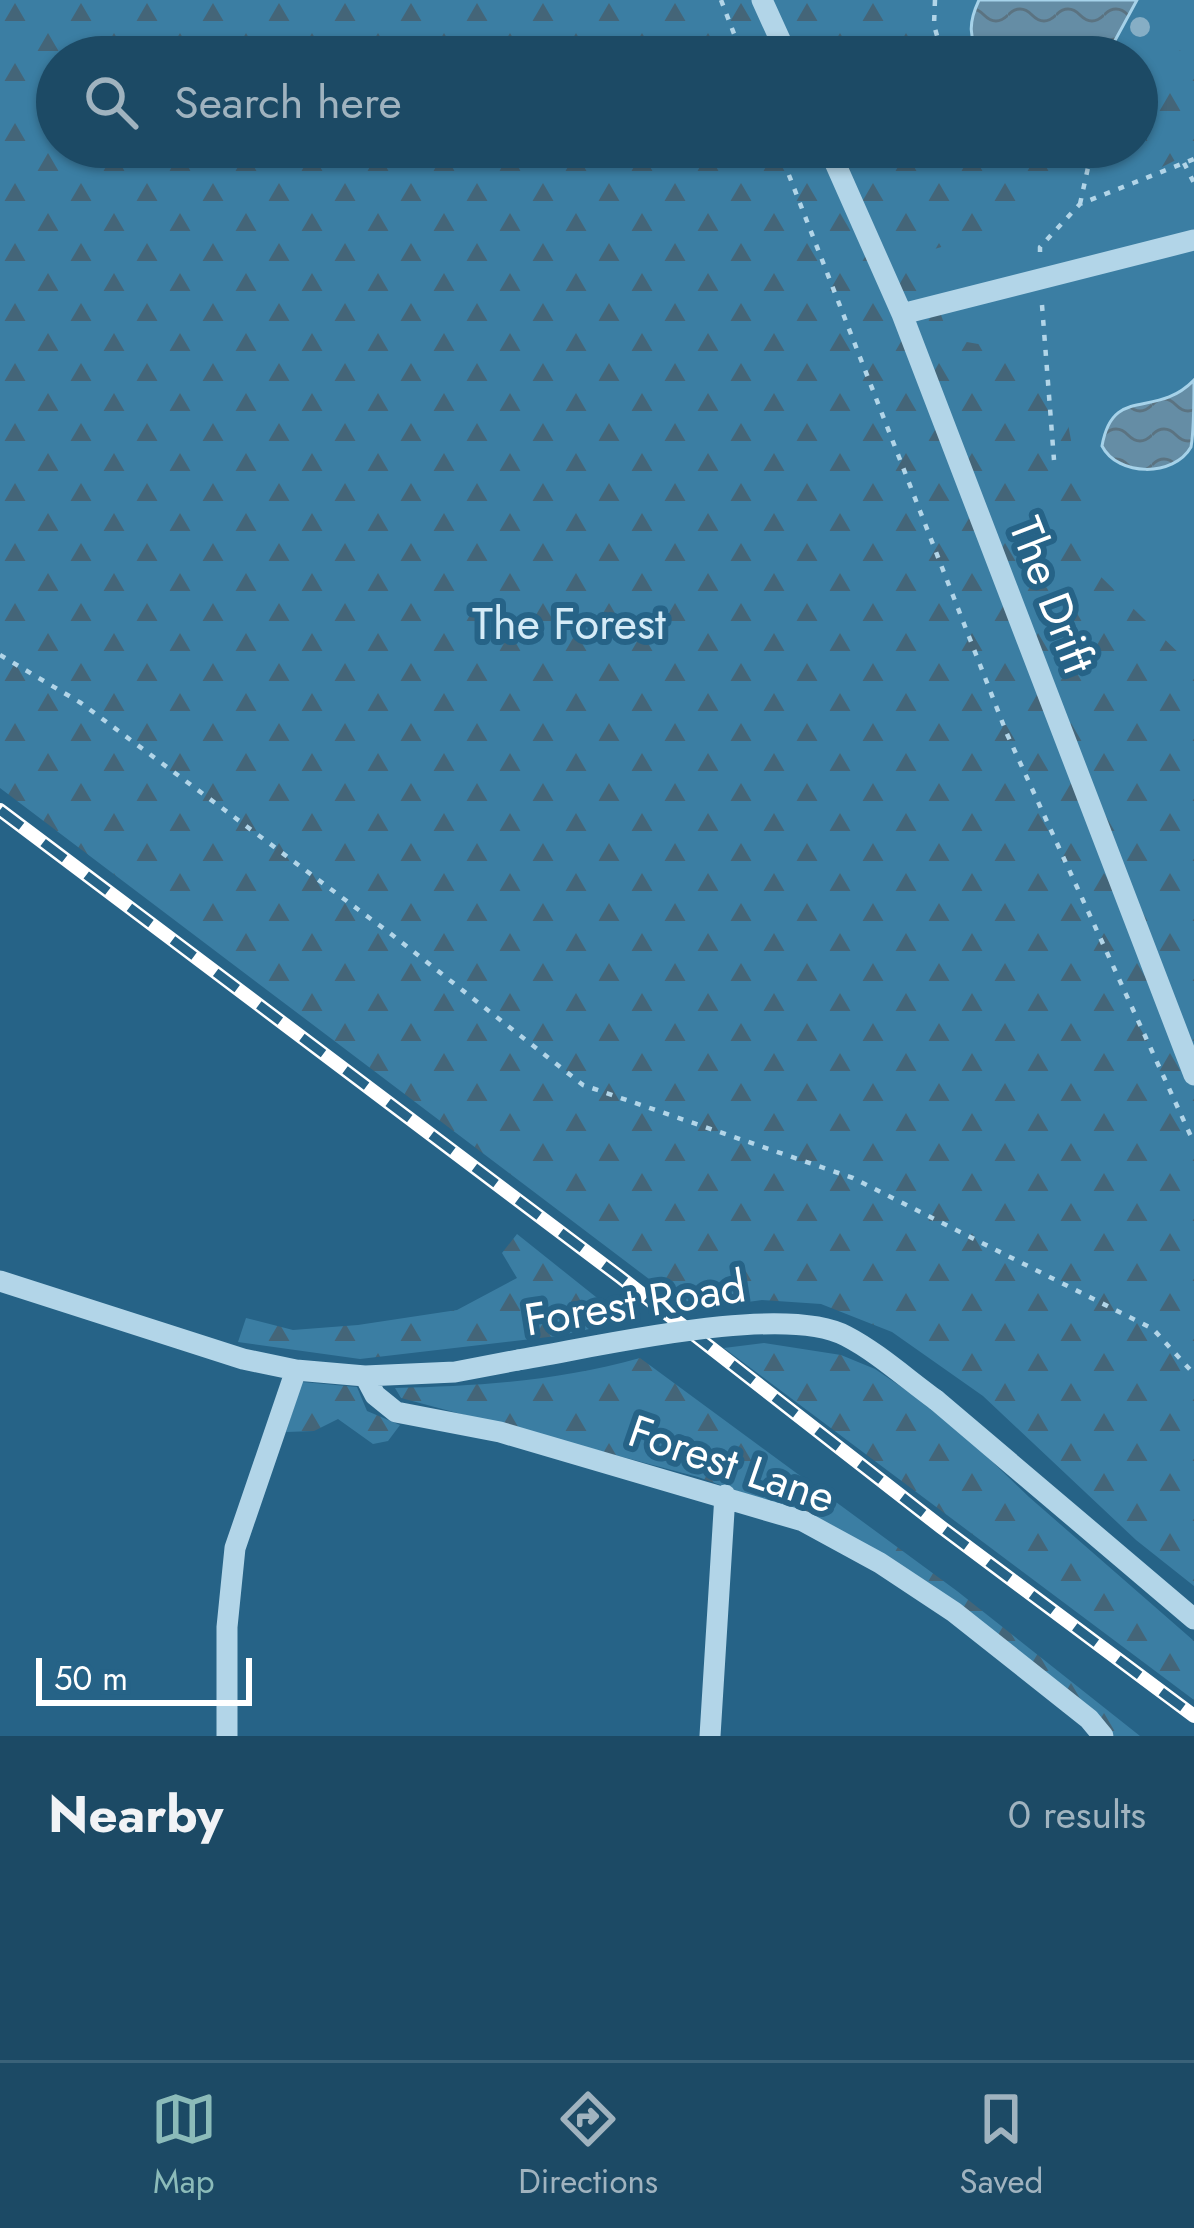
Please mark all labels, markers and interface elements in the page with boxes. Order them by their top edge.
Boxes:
search box [36,36,1158,168]
icon: search [78,69,144,135]
text: Search here [174,70,402,135]
street label: The Drift [993,507,1112,683]
park label: The Forest [472,591,666,656]
street label: Forest Road [520,1253,750,1353]
street label: Forest Lane [620,1398,844,1530]
scale bar [36,1652,252,1705]
text: 50 m [54,1655,128,1702]
text: Nearby [48,1777,223,1851]
text: 0 results [1008,1786,1146,1843]
tab: Map [151,2086,217,2205]
tab: Directions [518,2086,658,2205]
tab: Saved [960,2086,1043,2205]

